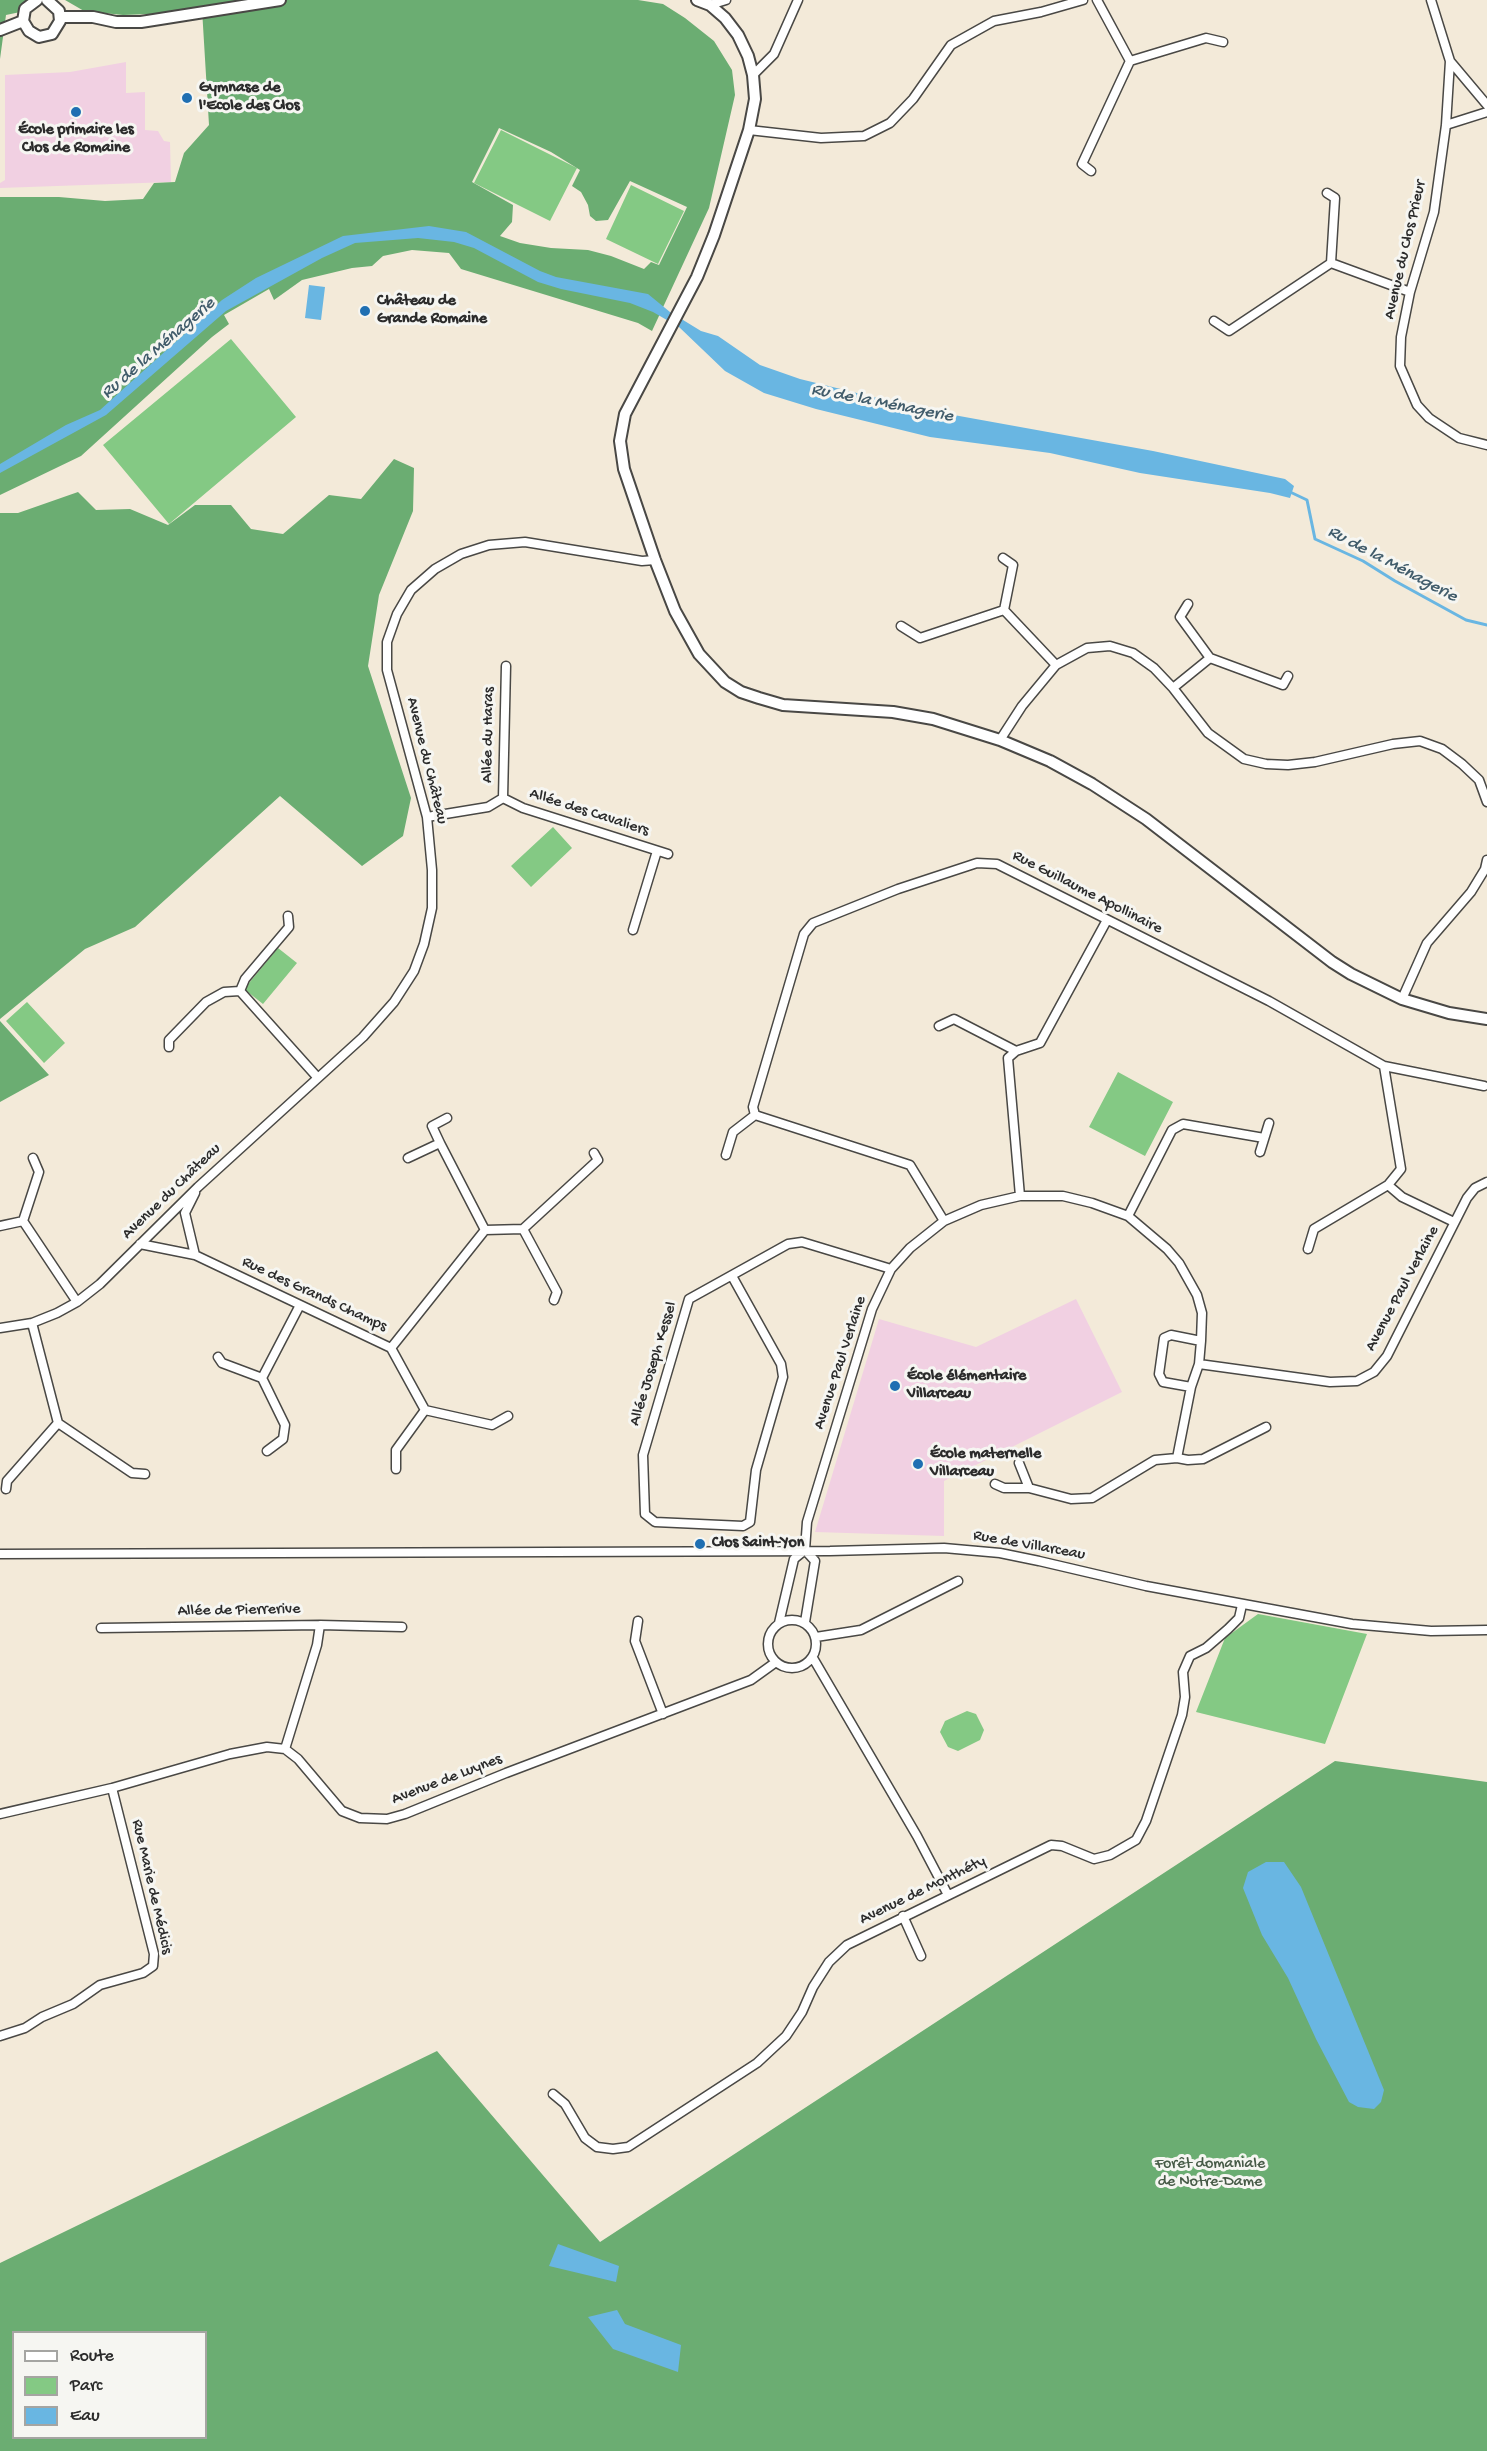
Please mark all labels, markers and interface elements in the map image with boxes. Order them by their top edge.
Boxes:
place label: Gymnase de l'Ecole des Clos [199,79,300,117]
marker: Gymnase de l'Ecole des Clos [180,91,194,105]
marker: École primaire les Clos de Romaine [69,105,83,119]
place label: École primaire les Clos de Romaine [18,121,134,159]
street label: Avenue du Clos Prieur [1381,179,1431,321]
place label: Château de Grande Romaine [377,292,487,330]
water label: Ru de la Ménagerie [98,294,220,404]
marker: Château de Grande Romaine [358,304,372,318]
water label: Ru de la Ménagerie [809,380,955,428]
water label: Ru de la Ménagerie [1323,522,1461,608]
street label: Allée du Haras [479,687,499,783]
street label: Avenue du Château [401,696,451,826]
street label: Allée des Cavaliers [527,785,651,841]
street label: Rue Guillaume Apollinaire [1009,847,1165,939]
street label: Avenue du Château [119,1140,225,1244]
street label: Avenue Paul Verlaine [1362,1223,1444,1355]
street label: Rue des Grands Champs [238,1253,390,1337]
street label: Avenue Paul Verlaine [810,1294,872,1432]
street label: Allée Joseph Kessel [626,1300,682,1428]
place label: École élémentaire Villarceau [907,1367,1026,1405]
marker: École élémentaire Villarceau [888,1379,902,1393]
place label: École maternelle Villarceau [930,1445,1041,1483]
marker: École maternelle Villarceau [911,1457,925,1471]
street label: Rue de Villarceau [971,1527,1087,1565]
place label: Clos Saint-Yon [712,1534,804,1554]
marker: Clos Saint-Yon [693,1537,707,1551]
street label: Allée de Pierrerive [177,1600,301,1622]
street label: Avenue de Luynes [389,1750,505,1810]
street label: Rue Marie de Médicis [126,1818,176,1956]
street label: Avenue de Monthéty [857,1852,989,1930]
park label: Forêt domaniale de Notre-Dame [1155,2155,1265,2193]
legend [12,2331,207,2439]
text: Route [70,2346,114,2367]
text: Parc [70,2376,102,2397]
text: Eau [70,2406,100,2427]

